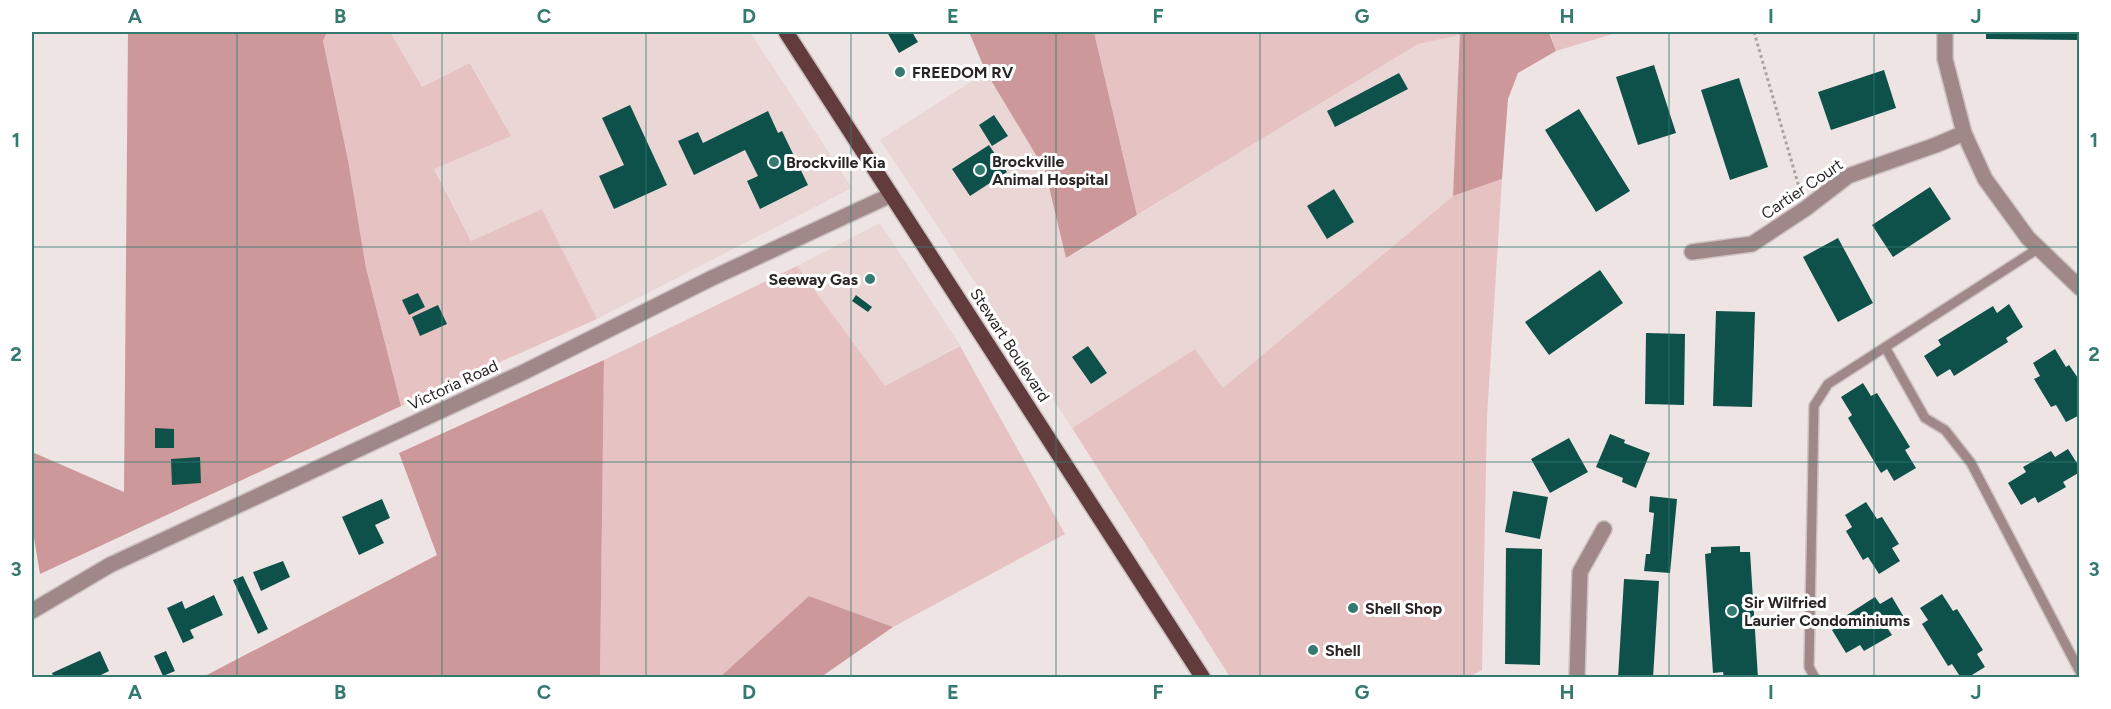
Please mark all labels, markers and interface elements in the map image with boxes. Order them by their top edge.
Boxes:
text: A [128,4,143,28]
text: B [334,4,346,28]
text: C [537,4,551,28]
text: D [742,4,756,28]
text: E [947,4,959,28]
text: F [1152,4,1164,28]
text: G [1355,4,1370,28]
text: H [1560,4,1575,28]
text: I [1768,4,1774,28]
text: J [1970,4,1982,28]
place label: FREEDOM RV [912,63,1014,82]
marker: FREEDOM RV [893,65,907,79]
text: 1 [12,128,20,152]
text: 1 [2090,128,2098,152]
place label: Brockville Animal Hospital [992,152,1108,189]
place label: Brockville Kia [786,153,886,172]
marker: Brockville Kia [767,155,781,169]
street label: Cartier Court [1758,155,1846,223]
marker: Brockville Animal Hospital [973,163,987,177]
place label: Seeway Gas [769,270,859,289]
marker: Seeway Gas [863,272,877,286]
street label: Stewart Boulevard [966,285,1054,405]
text: 2 [10,342,22,366]
text: 2 [2088,342,2100,366]
street label: Victoria Road [405,356,501,414]
text: 3 [10,557,22,581]
text: 3 [2088,557,2100,581]
place label: Sir Wilfried Laurier Condominiums [1744,593,1910,630]
place label: Shell Shop [1365,599,1443,618]
marker: Shell Shop [1346,601,1360,615]
marker: Sir Wilfried Laurier Condominiums [1725,604,1739,618]
place label: Shell [1325,641,1361,660]
marker: Shell [1306,643,1320,657]
text: A [128,680,143,704]
text: B [334,680,346,704]
text: C [537,680,551,704]
text: D [742,680,756,704]
text: E [947,680,959,704]
text: F [1152,680,1164,704]
text: G [1355,680,1370,704]
text: H [1560,680,1575,704]
text: I [1768,680,1774,704]
text: J [1970,680,1982,704]

